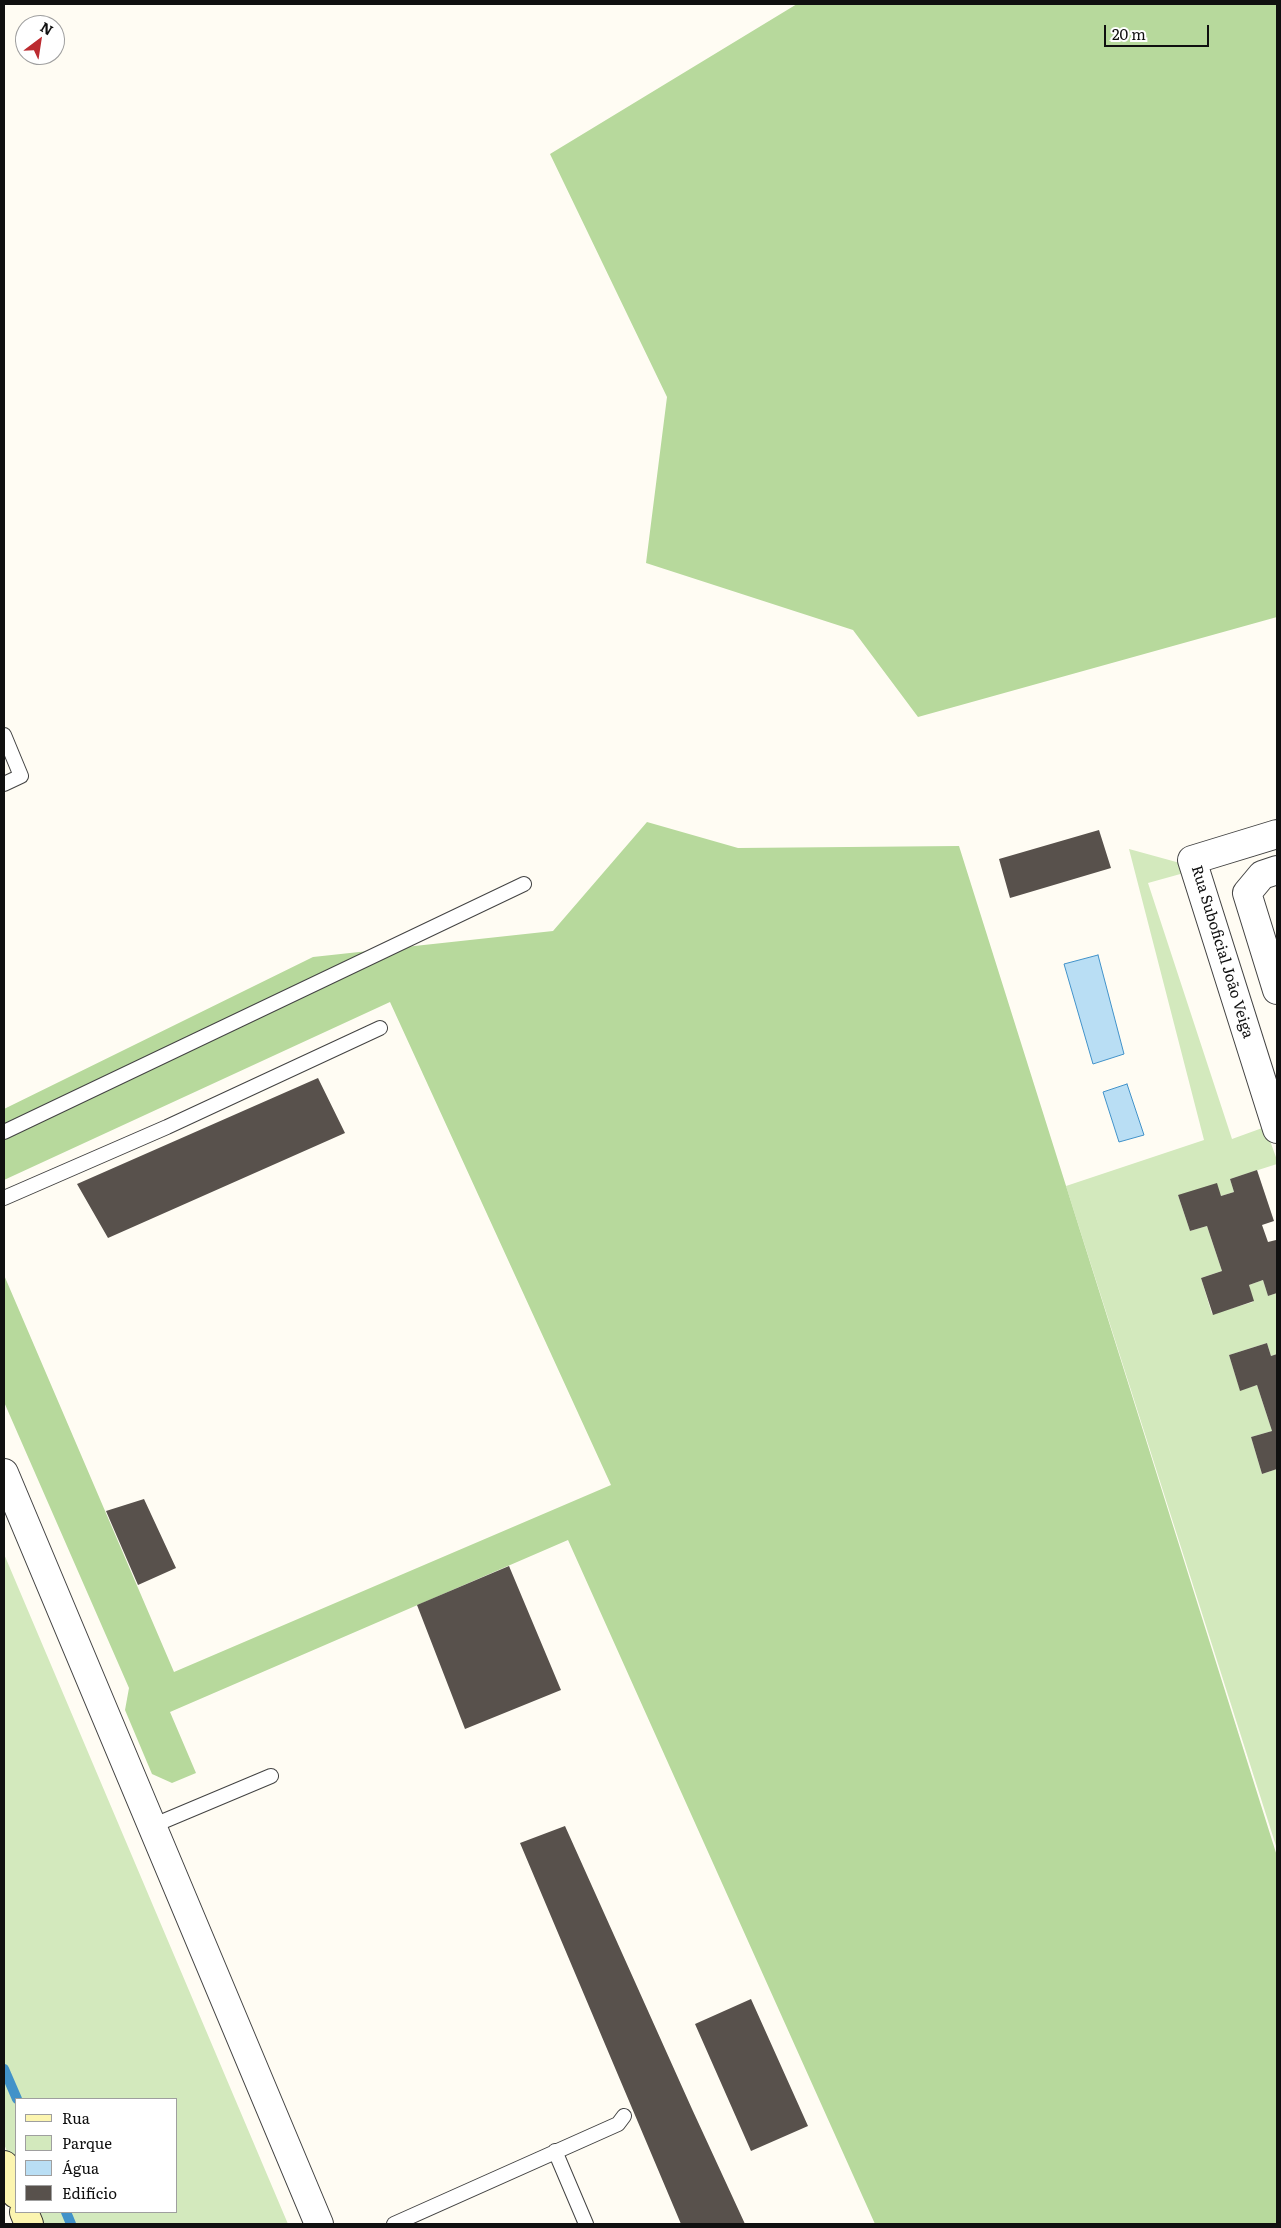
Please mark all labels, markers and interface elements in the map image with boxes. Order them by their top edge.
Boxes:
north arrow [15,15,65,65]
scale bar [1106,15,1211,47]
text: N [37,16,57,40]
text: 20 m [1112,22,1146,45]
street label: Rua Suboficial João Veiga [1187,863,1257,1041]
legend [15,2098,178,2213]
text: Rua [62,2106,90,2129]
text: Parque [62,2131,112,2154]
text: Água [62,2156,99,2179]
text: Edifício [62,2181,117,2204]

